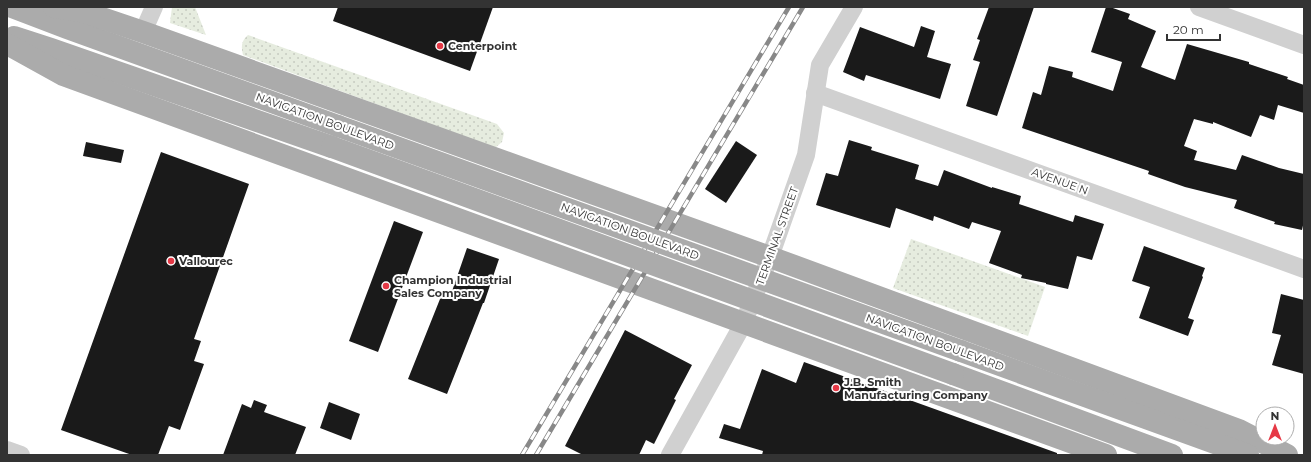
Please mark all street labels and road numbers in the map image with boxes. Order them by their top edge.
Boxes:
street label: NAVIGATION BOULEVARD [254,89,396,153]
street label: AVENUE N [1030,164,1090,198]
street label: TERMINAL STREET [753,184,802,287]
street label: NAVIGATION BOULEVARD [559,199,701,263]
street label: NAVIGATION BOULEVARD [864,310,1006,374]

